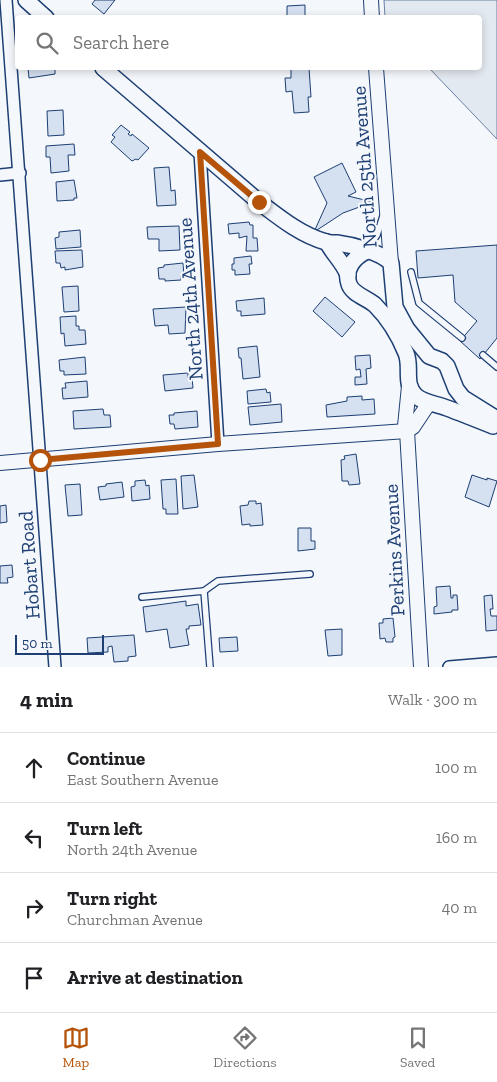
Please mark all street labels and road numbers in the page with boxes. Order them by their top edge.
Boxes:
street label: North 25th Avenue [346,85,382,249]
street label: North 24th Avenue [172,217,208,381]
street label: Perkins Avenue [379,483,409,617]
street label: Hobart Road [13,510,45,620]

